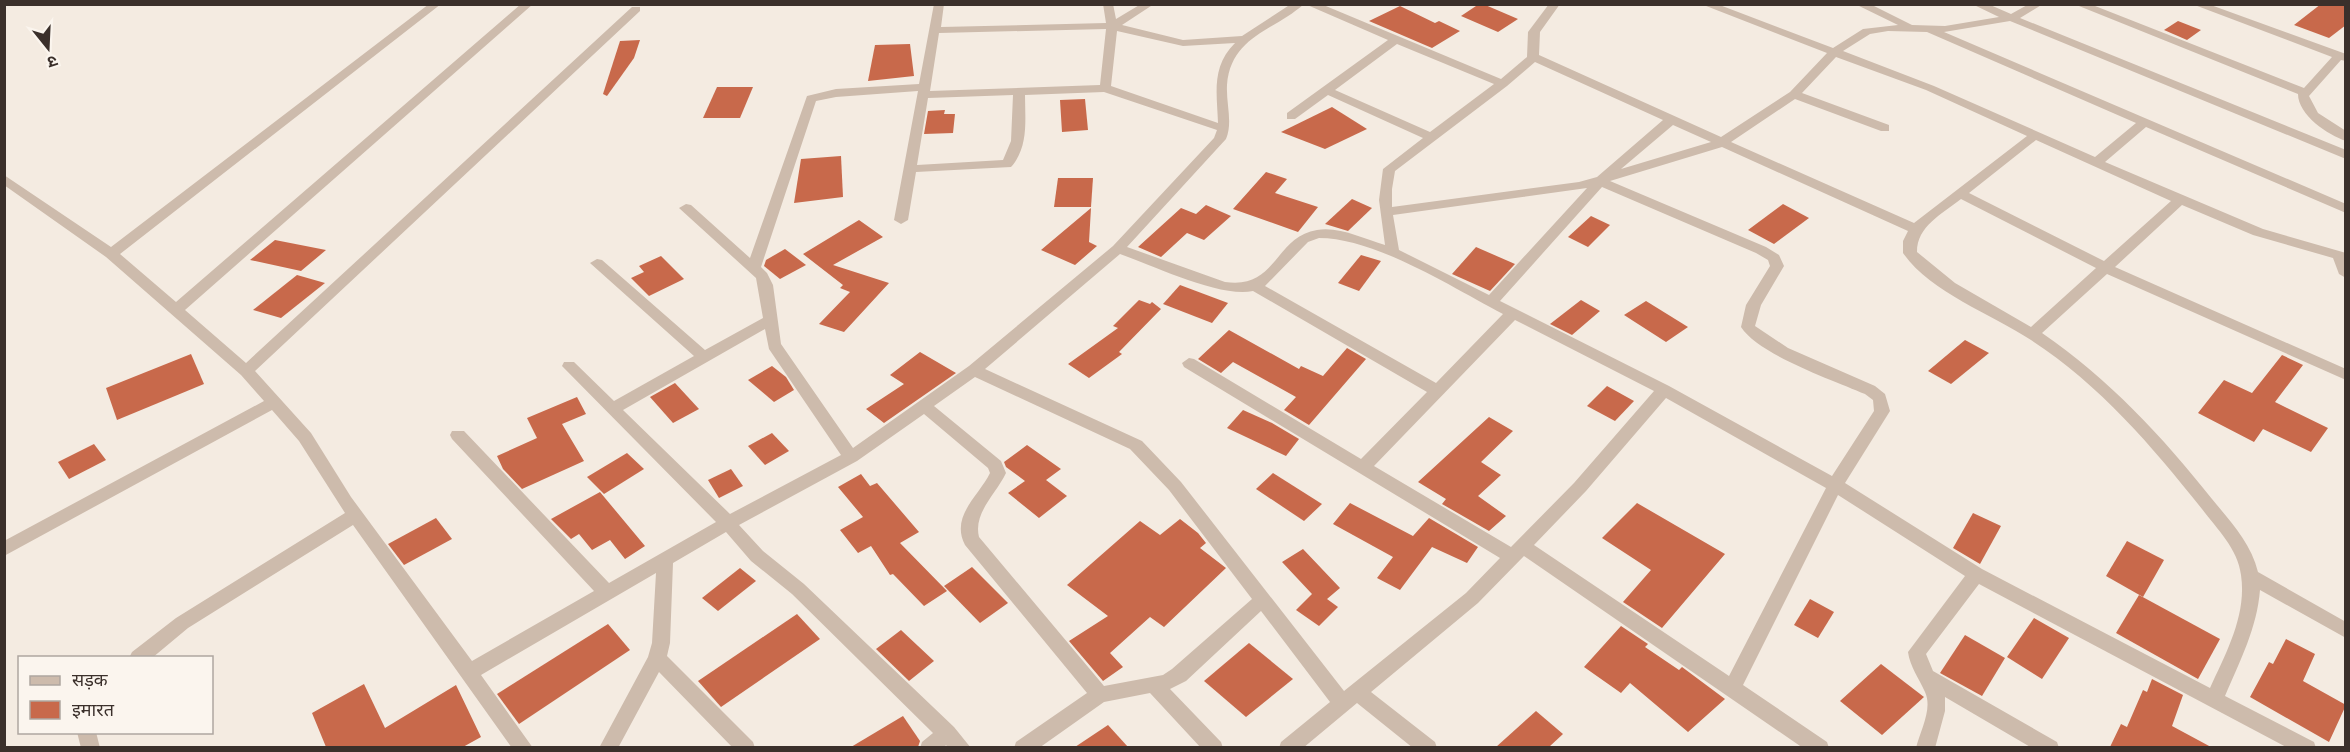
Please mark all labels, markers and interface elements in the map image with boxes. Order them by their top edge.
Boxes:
north arrow [18,18,78,78]
text: उ [44,51,60,72]
legend [18,656,213,734]
text: सड़क [72,669,109,690]
text: इमारत [72,699,115,720]

